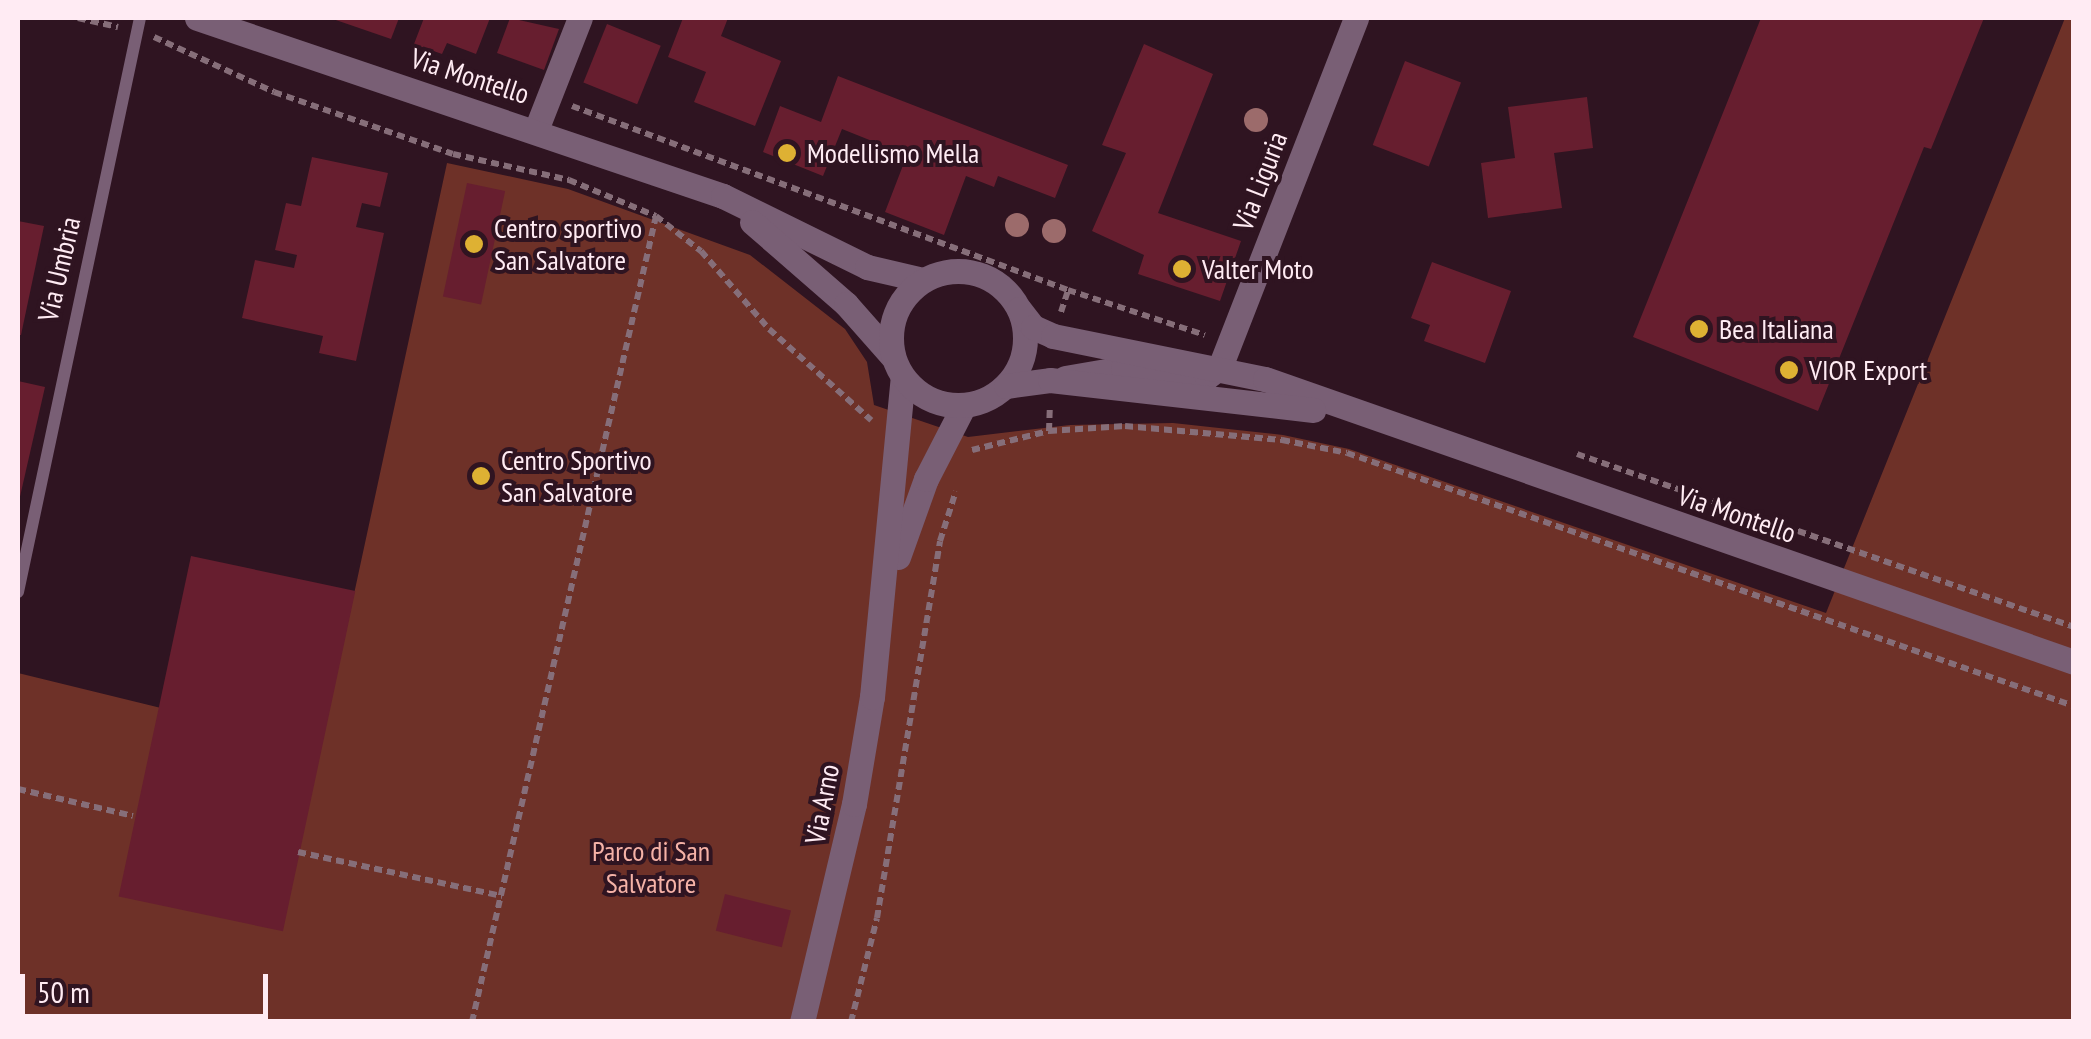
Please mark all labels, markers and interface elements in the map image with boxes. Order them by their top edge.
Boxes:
street label: Via Montello [407,41,533,111]
street label: Via Liguria [1226,127,1294,235]
place label: Modellismo Mella [807,136,979,170]
marker: Modellismo Mella [776,142,798,164]
place label: Centro sportivo San Salvatore [494,211,642,277]
street label: Via Umbria [31,214,87,324]
marker: Centro sportivo San Salvatore [463,233,485,255]
place label: Valter Moto [1202,252,1314,286]
marker: Valter Moto [1171,258,1193,280]
place label: Bea Italiana [1719,312,1834,346]
marker: Bea Italiana [1688,318,1710,340]
place label: VIOR Export [1809,353,1927,387]
marker: VIOR Export [1778,359,1800,381]
place label: Centro Sportivo San Salvatore [501,443,652,509]
marker: Centro Sportivo San Salvatore [470,465,492,487]
street label: Via Montello [1674,478,1800,550]
street label: Via Arno [798,761,846,847]
park label: Parco di San Salvatore [592,834,710,900]
scale bar [25,954,272,1016]
text: 50 m [37,972,90,1011]

